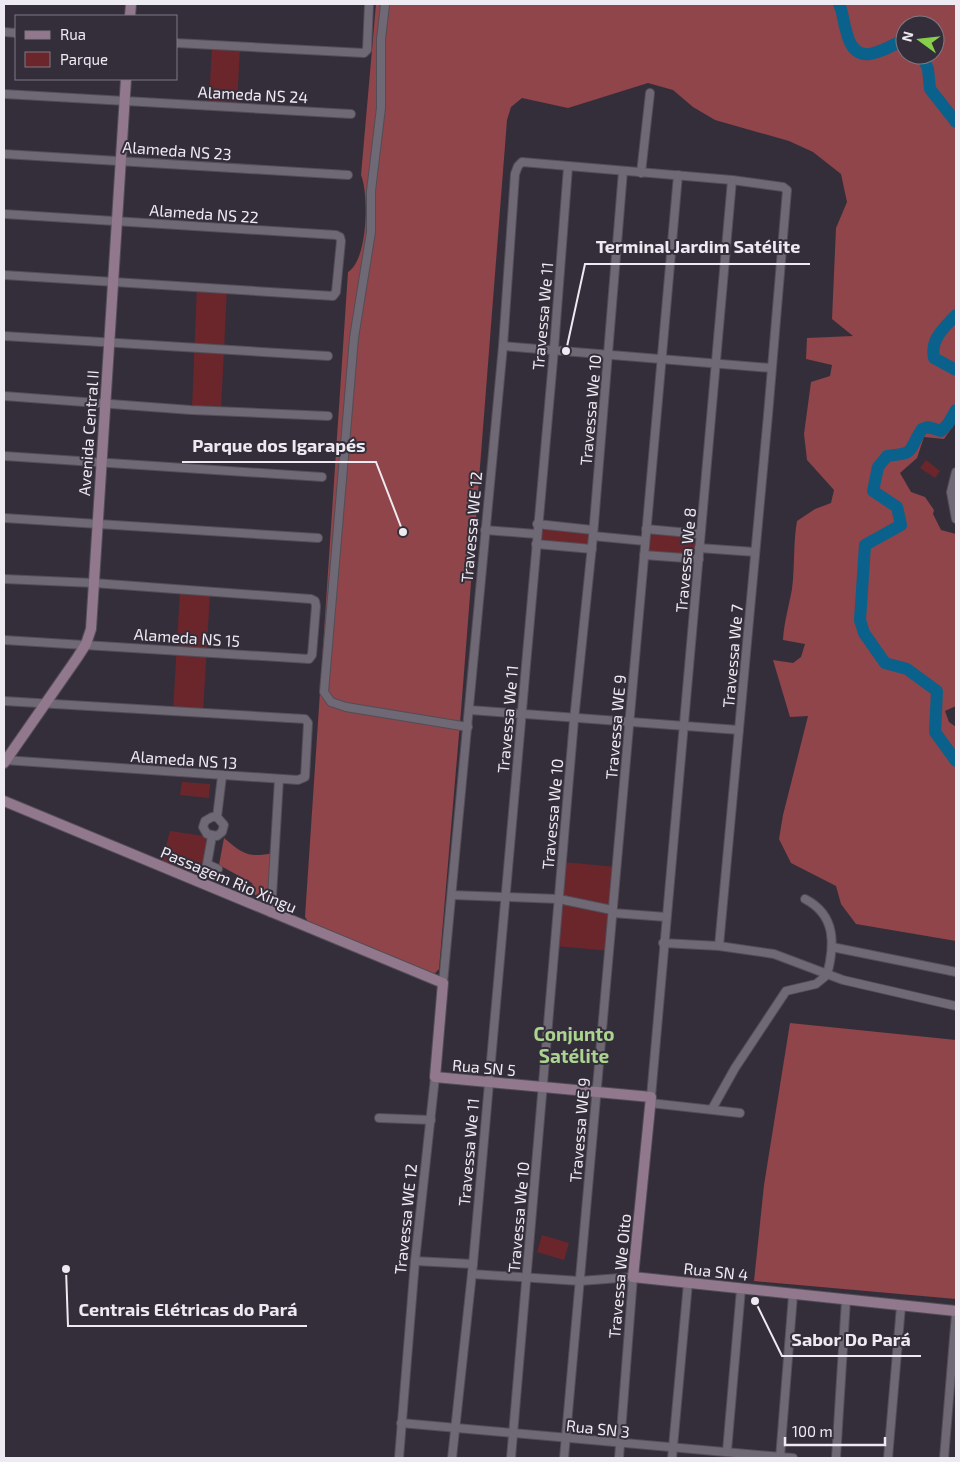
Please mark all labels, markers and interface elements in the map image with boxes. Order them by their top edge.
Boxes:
legend [15,15,178,80]
north arrow [895,15,945,65]
text: Rua [60,25,86,43]
text: N [897,29,916,44]
text: Parque [60,50,108,68]
street label: Alameda NS 24 [197,82,309,106]
street label: Alameda NS 23 [122,137,232,163]
street label: Alameda NS 22 [149,200,259,226]
callout: Terminal Jardim Satélite [585,231,810,264]
text: Terminal Jardim Satélite [596,235,800,257]
street label: Travessa We 11 [528,261,556,371]
street label: Travessa We 10 [576,354,604,466]
street label: Avenida Central II [74,369,102,497]
callout: Parque dos Igarapés [182,429,376,462]
text: Parque dos Igarapés [192,434,366,456]
street label: Travessa WE 12 [457,471,485,583]
street label: Travessa We 8 [671,507,699,613]
street label: Travessa We 7 [718,604,746,708]
street label: Alameda NS 15 [133,624,241,650]
street label: Travessa We 11 [493,664,521,774]
street label: Travessa WE 9 [601,674,629,780]
street label: Alameda NS 13 [130,746,238,772]
street label: Travessa We 10 [538,758,566,870]
street label: Passagem Rio Xingu [158,842,300,916]
district label: Conjunto Satélite [534,1022,614,1067]
street label: Rua SN 5 [451,1055,517,1079]
street label: Travessa WE 9 [565,1077,593,1183]
street label: Travessa We 11 [454,1097,482,1207]
street label: Travessa We 10 [504,1161,532,1273]
street label: Travessa WE 12 [390,1163,420,1275]
street label: Travessa We Oito [604,1213,634,1339]
street label: Rua SN 4 [683,1258,749,1284]
callout: Centrais Elétricas do Pará [68,1293,307,1326]
text: Centrais Elétricas do Pará [78,1298,298,1320]
callout: Sabor Do Pará [782,1323,921,1356]
text: Sabor Do Pará [791,1328,911,1350]
scale bar [785,1414,885,1446]
street label: Rua SN 3 [565,1415,631,1441]
text: 100 m [792,1422,833,1440]

